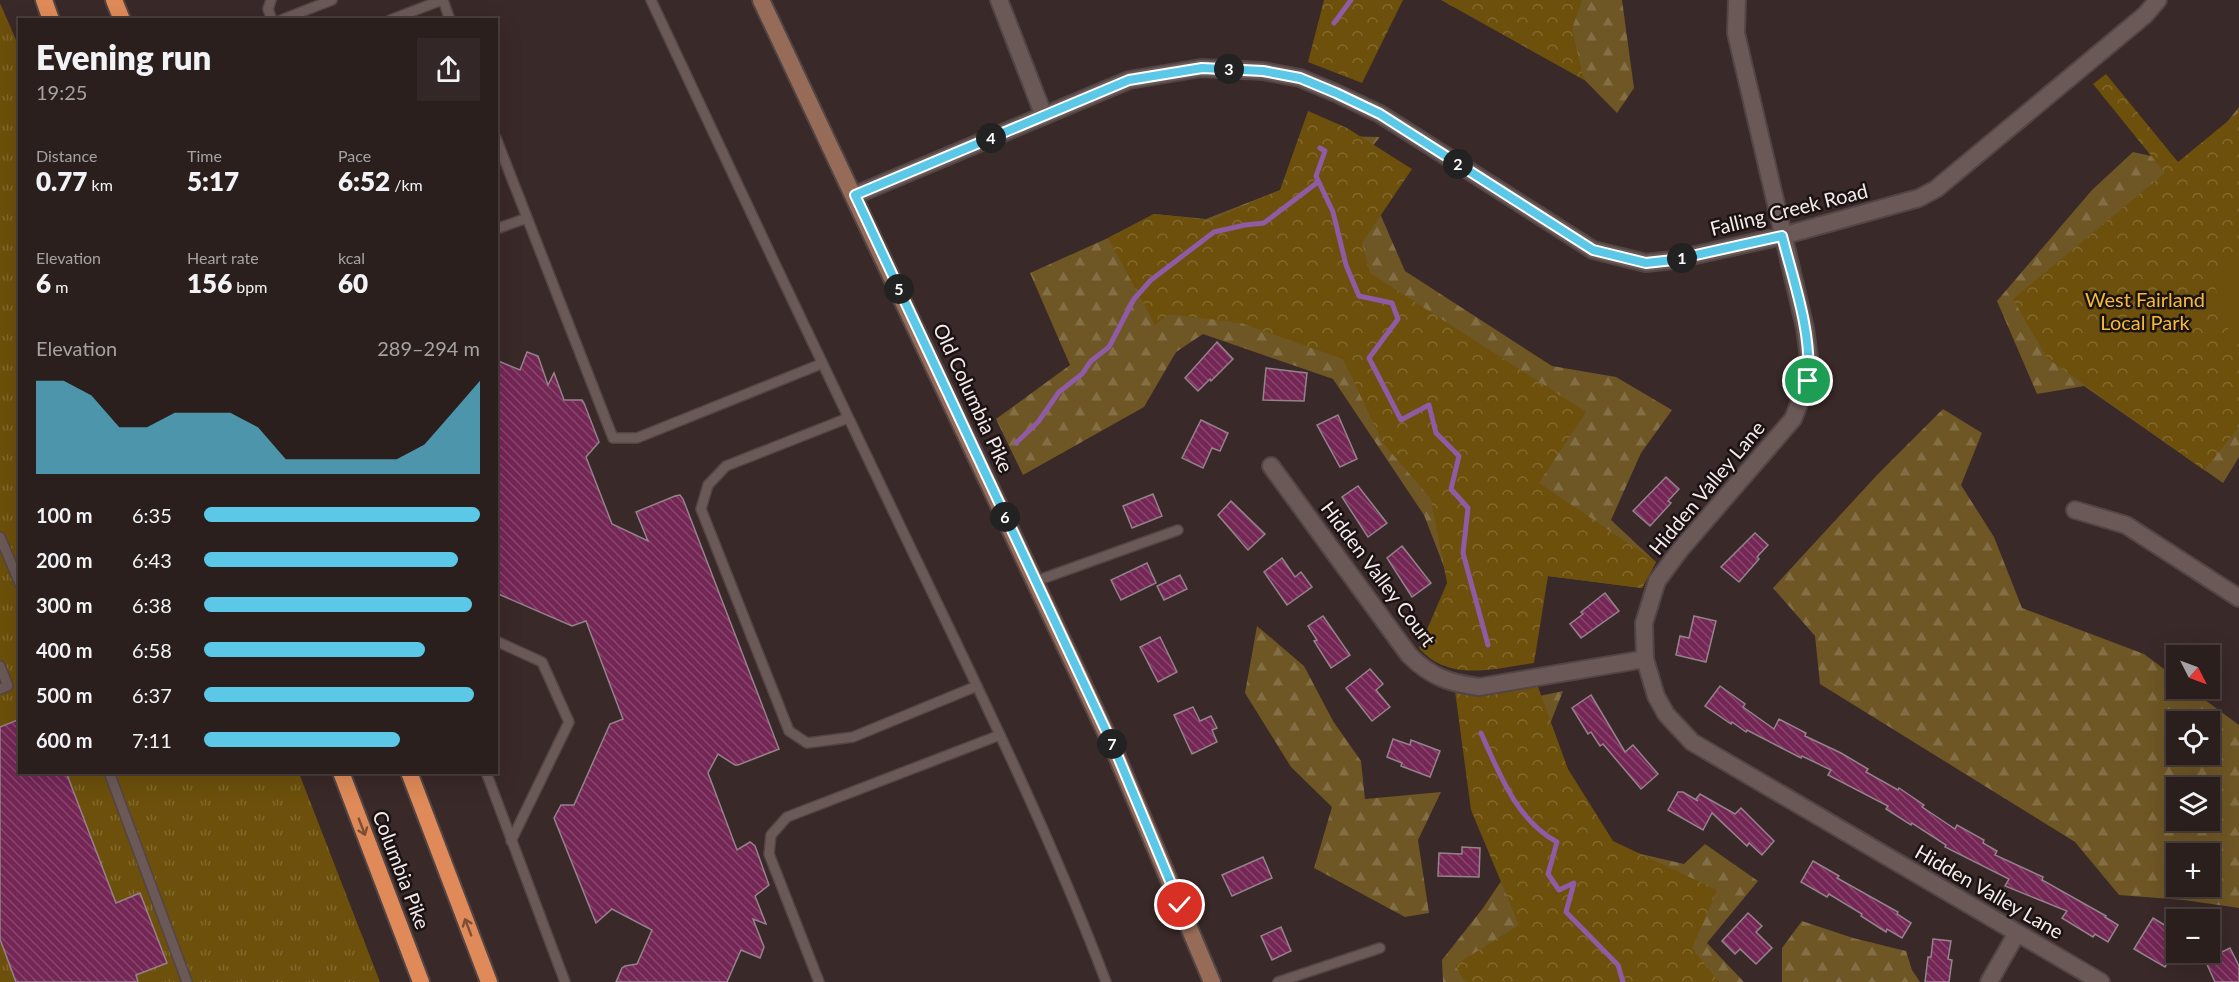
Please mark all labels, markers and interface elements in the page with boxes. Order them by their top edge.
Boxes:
text: Evening run [36,37,211,77]
button: share [417,38,480,101]
pin: 3 [1214,54,1244,84]
text: 3 [1224,59,1234,78]
text: 19:25 [36,80,87,104]
pin: 4 [976,123,1006,153]
text: 4 [986,128,996,147]
text: Distance [36,146,97,165]
text: Time [187,146,222,165]
text: Pace [338,146,371,165]
pin: 2 [1443,149,1473,179]
text: 2 [1453,154,1463,173]
text: 0.77 [36,165,87,197]
text: 5:17 [187,165,239,197]
text: 6:52 [338,165,390,197]
text: km [87,175,113,194]
text: /km [390,175,423,194]
street label: Falling Creek Road [1707,178,1870,240]
pin: 1 [1667,243,1697,273]
text: Elevation [36,248,101,267]
text: Heart rate [187,248,259,267]
text: kcal [338,248,365,267]
text: 1 [1677,248,1687,267]
text: 6 [36,267,51,299]
text: 156 [187,267,232,299]
text: 60 [338,267,368,299]
pin: 5 [884,274,914,304]
text: m [51,277,68,296]
text: bpm [232,277,267,296]
text: 5 [894,279,904,298]
park label: West Fairland Local Park [2085,287,2205,334]
street label: Old Columbia Pike [929,319,1019,476]
text: Elevation [36,336,117,360]
text: 289–294 m [377,336,480,360]
pin [1782,355,1833,406]
icon: arrive [1791,364,1824,397]
street label: Hidden Valley Lane [1643,416,1769,559]
street label: Hidden Valley Court [1316,496,1441,651]
pin: 6 [990,502,1020,532]
text: 100 m [36,503,92,527]
text: 6:35 [132,503,172,527]
text: 6 [1000,507,1010,526]
text: 200 m [36,548,92,572]
text: 6:43 [132,548,172,572]
text: 300 m [36,593,92,617]
text: 6:38 [132,593,172,617]
text: 400 m [36,638,92,662]
text: 6:58 [132,638,172,662]
north arrow [2166,645,2220,699]
map controls [2166,645,2220,963]
text: 500 m [36,683,92,707]
text: 6:37 [132,683,172,707]
button: locate [2166,711,2220,765]
text: 600 m [36,728,92,752]
text: 7:11 [132,728,172,752]
pin: 7 [1097,729,1127,759]
text: 7 [1107,734,1117,753]
button: layers [2166,777,2220,831]
street label: Columbia Pike [368,807,435,932]
one-way arrow [357,817,368,836]
street label: Hidden Valley Lane [1911,839,2068,943]
button: + [2166,843,2220,897]
pin [1154,879,1205,930]
icon: check [1163,888,1196,921]
button: − [2166,909,2220,963]
one-way arrow [462,919,473,937]

